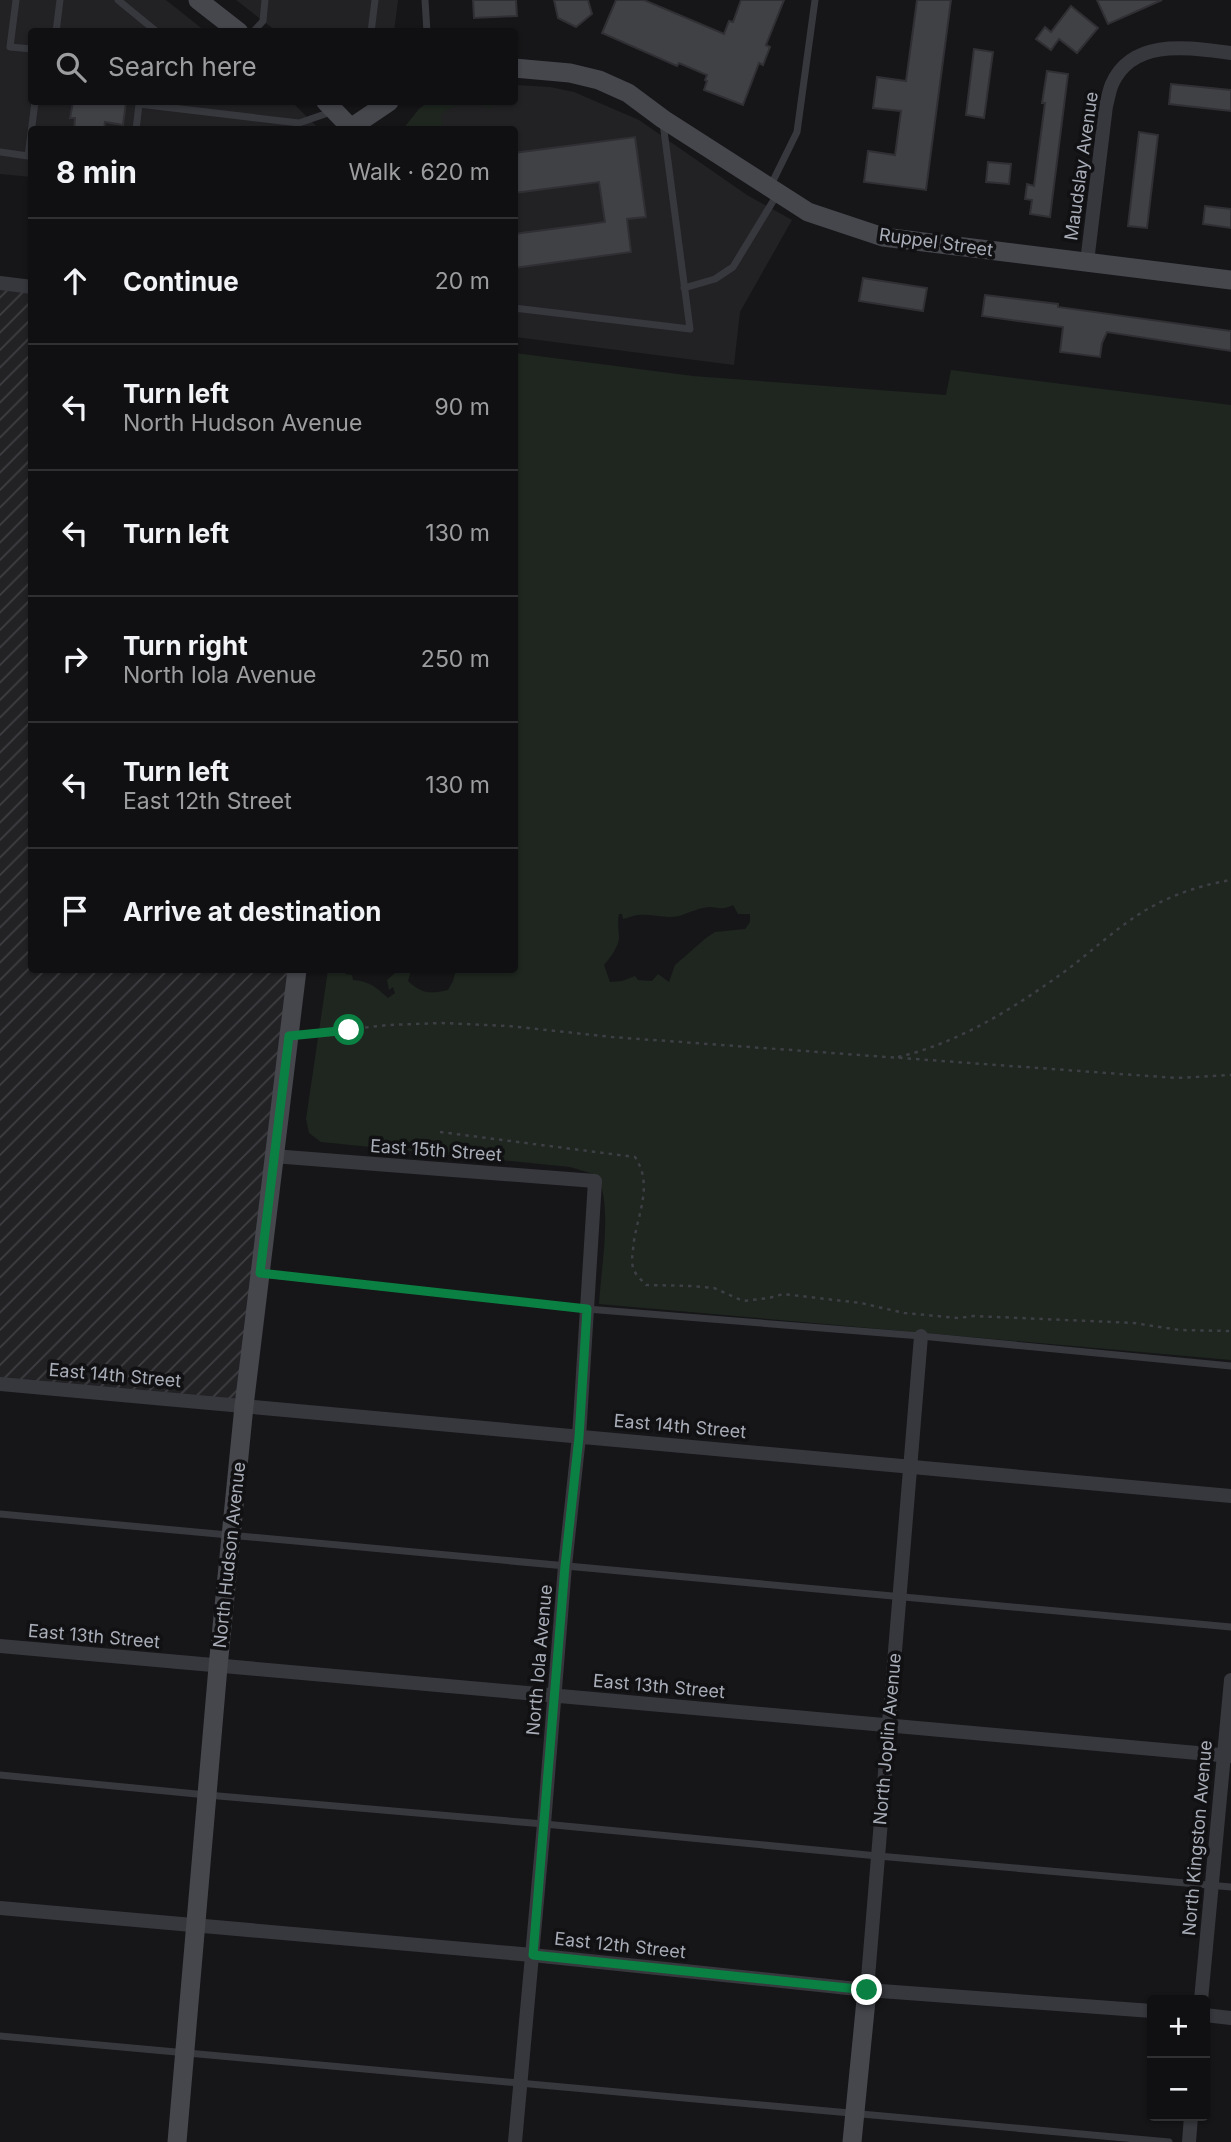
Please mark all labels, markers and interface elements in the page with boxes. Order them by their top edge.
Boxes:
search box [28,28,518,105]
icon: search [52,48,90,86]
text: Search here [108,51,257,82]
street label: Maudslay Avenue [1060,90,1102,242]
text: 8 min [56,154,137,190]
text: Walk · 620 m [348,158,490,186]
street label: Ruppel Street [878,224,994,260]
icon: ahead [56,262,94,300]
text: Continue [123,266,239,297]
text: 20 m [435,267,490,295]
text: Turn left [123,378,229,409]
icon: left [56,388,94,426]
text: 90 m [435,393,490,421]
text: North Hudson Avenue [123,409,362,437]
icon: left [56,514,94,552]
text: Turn left [123,518,229,549]
text: 130 m [425,519,490,547]
text: Turn right [123,630,248,661]
icon: right [56,640,94,678]
text: 250 m [421,645,490,673]
text: North Iola Avenue [123,661,316,689]
text: Turn left [123,756,229,787]
icon: left [56,766,94,804]
text: 130 m [425,771,490,799]
text: East 12th Street [123,787,292,815]
icon: arrive [56,892,94,930]
text: Arrive at destination [123,896,382,927]
route start [333,1014,364,1045]
street label: East 15th Street [369,1135,503,1165]
street label: East 14th Street [48,1359,182,1391]
street label: East 14th Street [613,1410,747,1442]
street label: North Hudson Avenue [209,1461,249,1649]
street label: North Iola Avenue [522,1584,556,1736]
street label: East 13th Street [27,1620,161,1652]
street label: North Joplin Avenue [869,1652,905,1826]
street label: East 13th Street [592,1670,726,1702]
street label: North Kingston Avenue [1178,1739,1216,1937]
street label: East 12th Street [553,1928,687,1962]
route end [851,1974,882,2005]
map controls [1147,1995,1210,2121]
button: + [1147,1995,1210,2058]
button: − [1147,2058,1210,2121]

